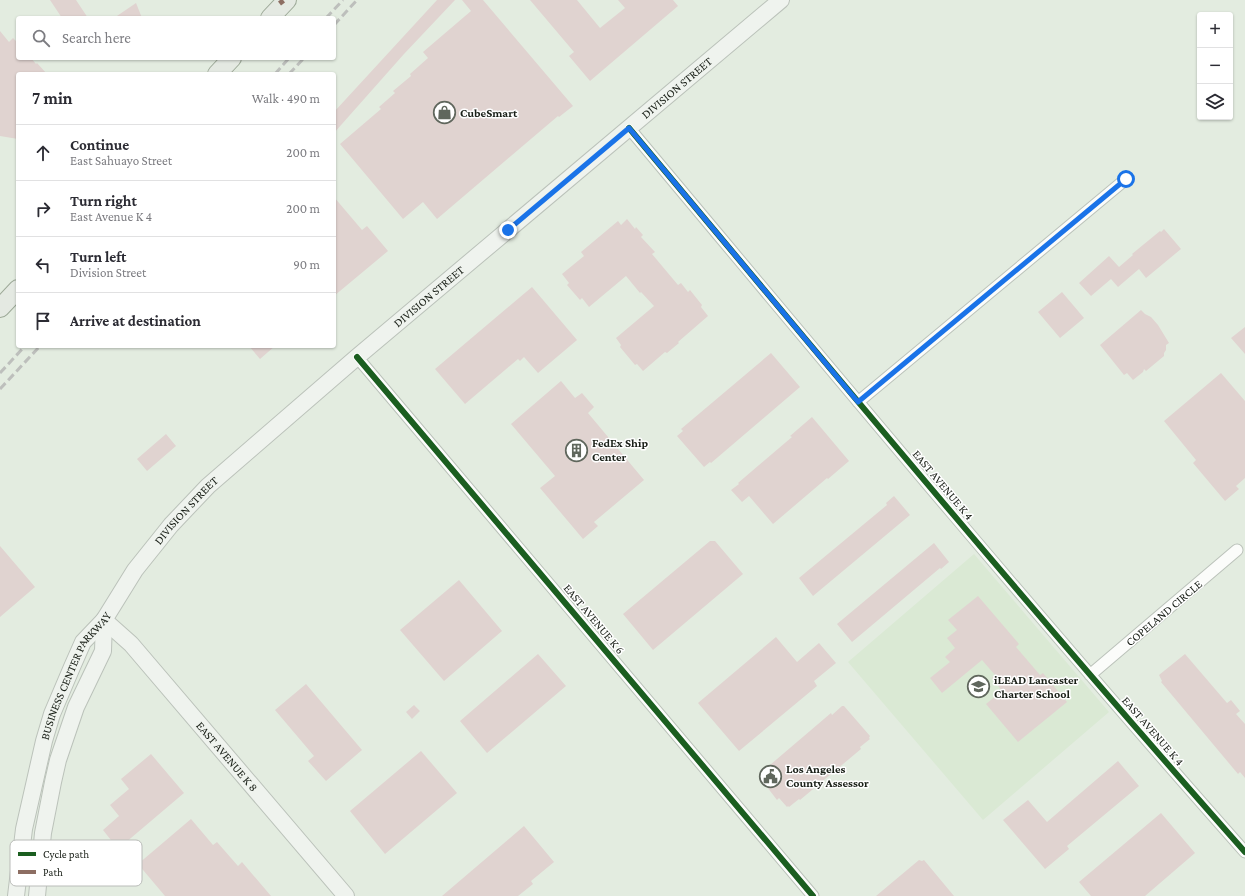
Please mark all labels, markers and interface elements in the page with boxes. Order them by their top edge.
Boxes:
map controls [1197,12,1233,120]
button: + [1197,12,1233,48]
search box [16,16,336,60]
icon: search [30,27,52,49]
text: Search here [62,30,131,46]
button: − [1197,48,1233,84]
street label: DIVISION STREET [639,54,715,121]
button: layers [1197,84,1233,120]
text: 7 min [32,89,73,108]
text: Walk · 490 m [252,91,320,106]
shop icon: CubeSmart [431,100,457,126]
place label: CubeSmart [460,106,518,120]
text: Continue [70,137,129,153]
icon: ahead [32,142,54,164]
text: 200 m [286,145,320,160]
text: East Sahuayo Street [70,153,172,168]
route start [1117,170,1135,188]
text: Turn right [70,193,137,209]
icon: right [32,198,54,220]
text: 200 m [286,201,320,216]
text: East Avenue K 4 [70,209,152,224]
route end [499,221,517,239]
text: Turn left [70,249,126,265]
icon: left [32,254,54,276]
text: 90 m [293,257,320,272]
street label: DIVISION STREET [391,262,467,330]
text: Division Street [70,265,146,280]
icon: arrive [32,310,54,332]
text: Arrive at destination [70,313,201,329]
place label: FedEx Ship Center [592,436,648,464]
building icon: FedEx Ship Center [563,437,589,463]
street label: EAST AVENUE K 4 [910,447,976,523]
street label: DIVISION STREET [151,473,221,547]
street label: COPELAND CIRCLE [1123,577,1205,649]
street label: EAST AVENUE K 6 [561,581,627,657]
street label: BUSINESS CENTER PARKWAY [38,609,115,742]
place label: iLEAD Lancaster Charter School [994,673,1079,701]
school or university icon: iLEAD Lancaster Charter School [966,674,992,700]
street label: EAST AVENUE K 4 [1119,693,1187,769]
street label: EAST AVENUE K 8 [193,719,261,794]
place label: Los Angeles County Assessor [786,762,869,790]
public building icon: Los Angeles County Assessor [757,763,783,789]
legend [10,840,142,886]
text: Cycle path [43,848,89,861]
text: Path [43,866,63,878]

